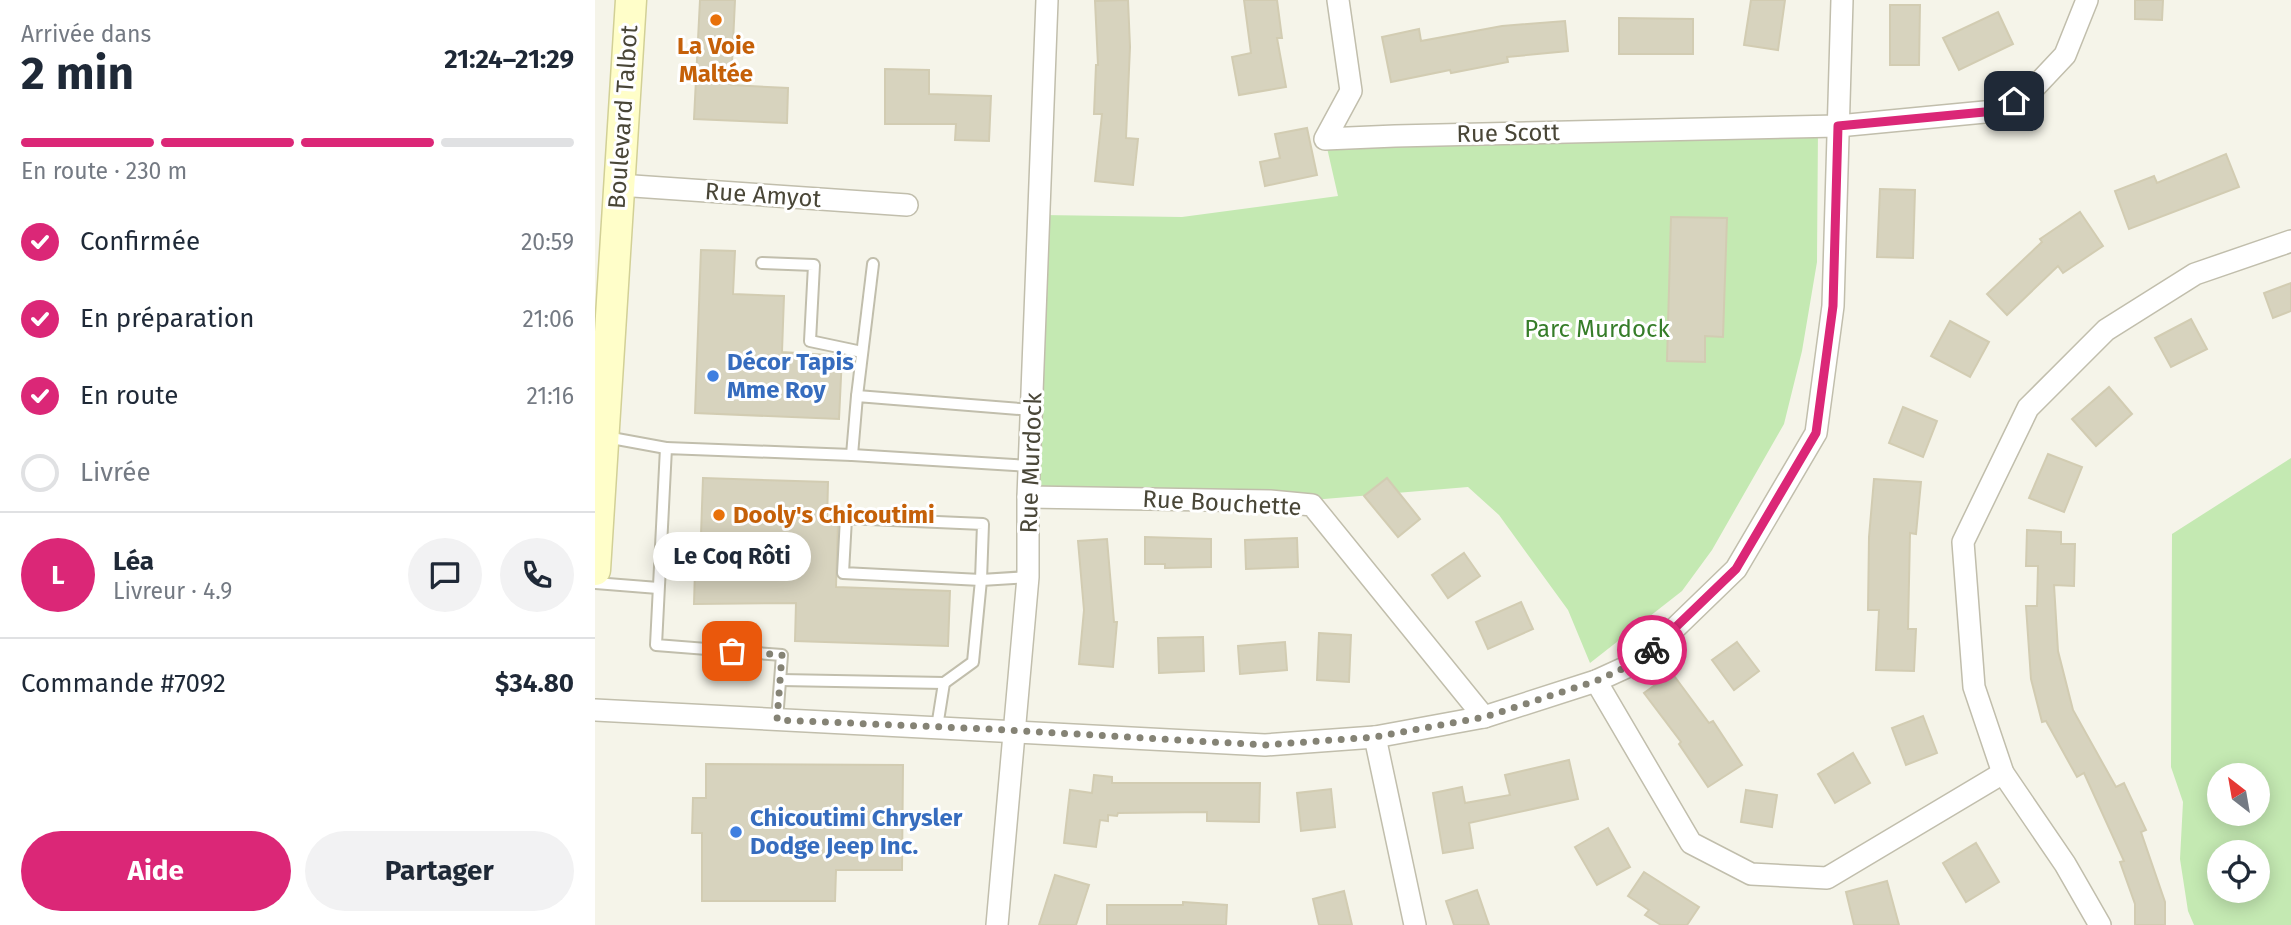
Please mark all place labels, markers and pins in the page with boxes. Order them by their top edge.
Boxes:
marker: La Voie Maltée [708,12,724,28]
place label: La Voie Maltée [677,32,755,88]
pin [1984,71,2044,131]
place label: Décor Tapis Mme Roy [727,348,854,404]
marker: Décor Tapis Mme Roy [705,368,721,384]
place label: Dooly's Chicoutimi [733,501,935,529]
marker: Dooly's Chicoutimi [711,507,727,523]
callout: Le Coq Rôti [653,532,811,581]
pin [702,621,762,681]
place label: Chicoutimi Chrysler Dodge Jeep Inc. [750,804,963,860]
marker: Chicoutimi Chrysler Dodge Jeep Inc. [728,824,744,840]

